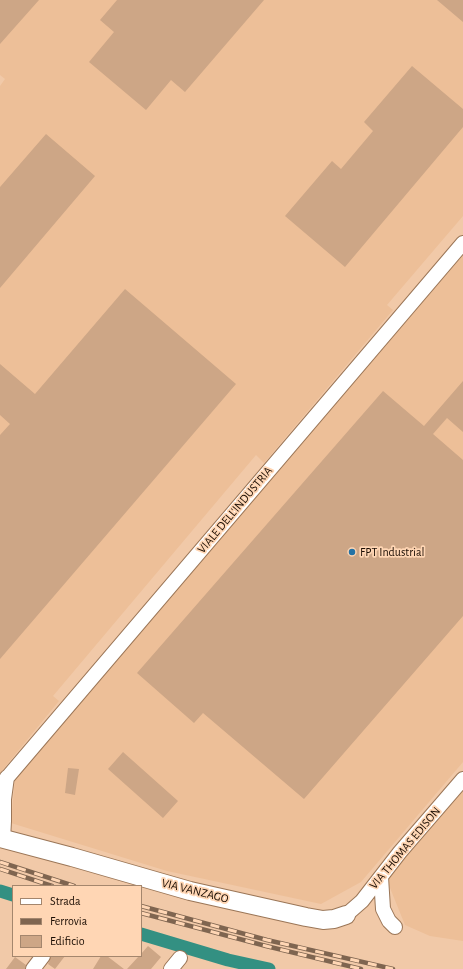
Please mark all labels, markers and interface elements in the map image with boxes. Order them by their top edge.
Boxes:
street label: VIALE DELL'INDUSTRIA [194,464,276,556]
place label: FPT Industrial [360,545,424,559]
marker: FPT Industrial [347,547,357,557]
street label: VIA THOMAS EDISON [366,804,444,892]
street label: VIA VANZAGO [160,876,230,906]
legend [12,885,142,957]
text: Strada [50,895,81,907]
text: Ferrovia [50,915,87,927]
text: Edificio [50,935,85,947]

